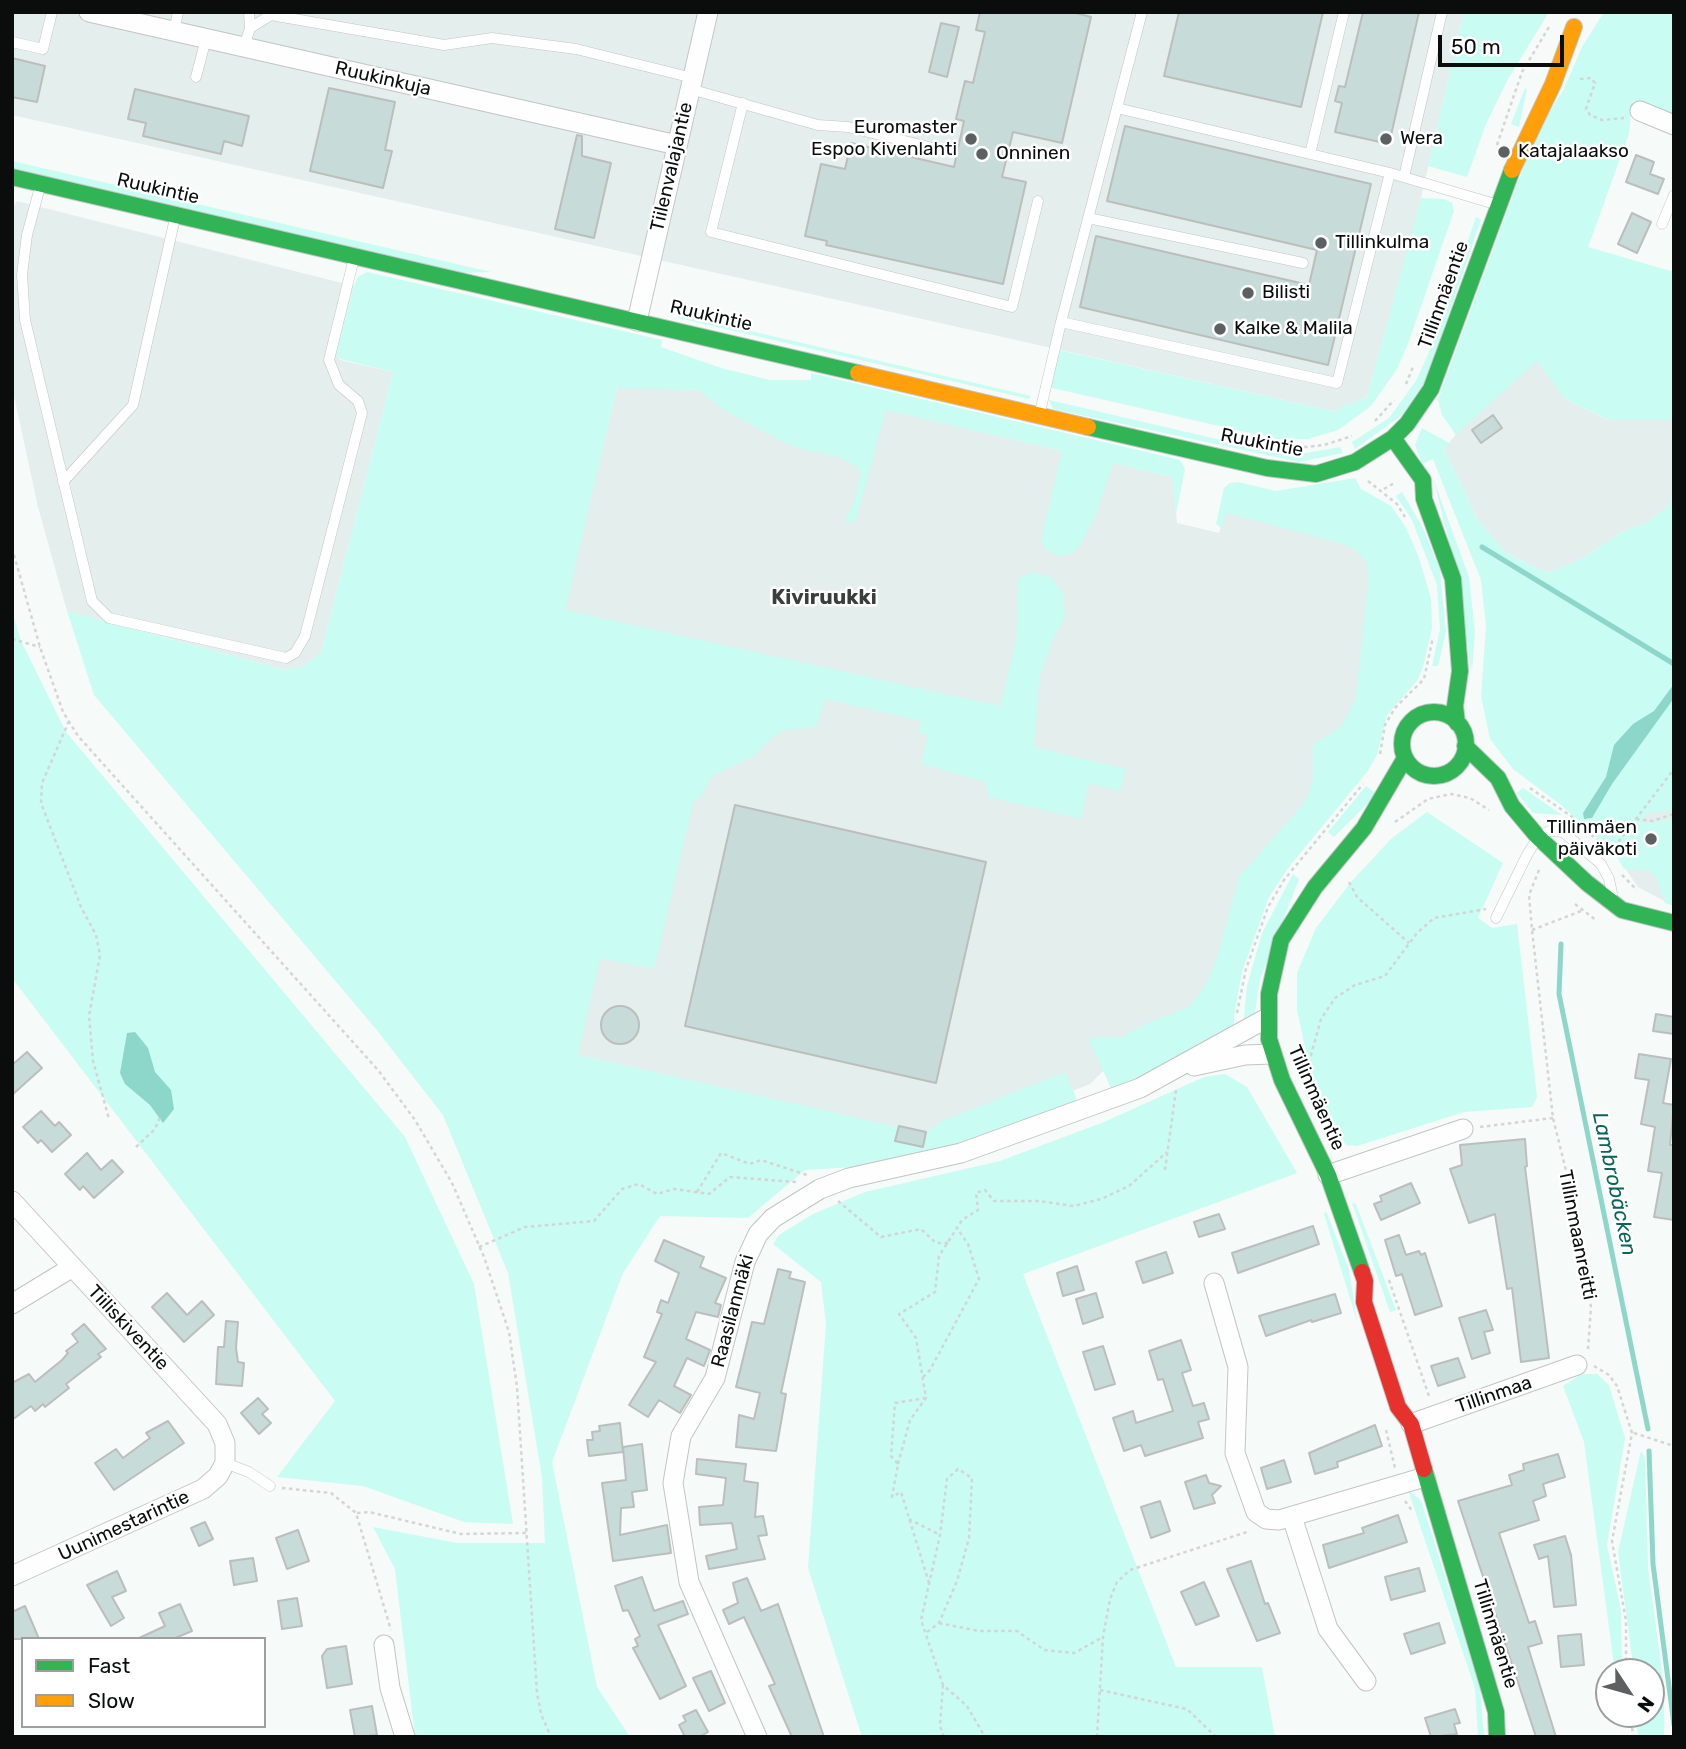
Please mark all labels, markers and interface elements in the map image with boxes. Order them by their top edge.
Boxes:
scale bar [1441,21,1567,65]
text: 50 m [1451,34,1501,59]
street label: Ruukinkuja [333,57,433,101]
street label: Tiilenvalajantie [646,100,698,234]
place label: Euromaster Espoo Kivenlahti [811,117,957,161]
place label: Wera [1400,128,1443,150]
marker: Euromaster Espoo Kivenlahti [963,131,979,147]
marker: Wera [1378,131,1394,147]
place label: Katajalaakso [1518,141,1629,163]
place label: Onninen [996,143,1070,165]
marker: Katajalaakso [1496,144,1512,160]
marker: Onninen [974,146,990,162]
street label: Ruukintie [115,168,201,210]
place label: Tillinkulma [1335,232,1429,254]
marker: Tillinkulma [1313,235,1329,251]
street label: Tillinmäentie [1414,238,1474,352]
place label: Bilisti [1262,282,1310,304]
marker: Bilisti [1240,285,1256,301]
street label: Ruukintie [668,295,754,337]
place label: Kalke & Malila [1234,318,1353,340]
marker: Kalke & Malila [1212,321,1228,337]
street label: Ruukintie [1219,424,1305,462]
district label: Kiviruukki [771,585,877,611]
place label: Tillinmäen päiväkoti [1547,817,1637,861]
marker: Tillinmäen päiväkoti [1643,831,1659,847]
street label: Tillinmäentie [1283,1042,1349,1154]
water label: Lambrobäcken [1586,1110,1642,1258]
street label: Tillinmaanreitti [1553,1168,1601,1302]
street label: Raasilanmäki [707,1252,759,1370]
street label: Tiiliskiventie [83,1281,173,1375]
street label: Tillinmaa [1453,1371,1535,1419]
street label: Uunimestarintie [55,1486,193,1566]
street label: Tillinmäentie [1468,1577,1522,1691]
legend [21,1637,266,1728]
text: Fast [88,1653,130,1678]
north arrow [1595,1658,1665,1728]
text: Slow [88,1688,135,1713]
text: N [1632,1692,1659,1717]

